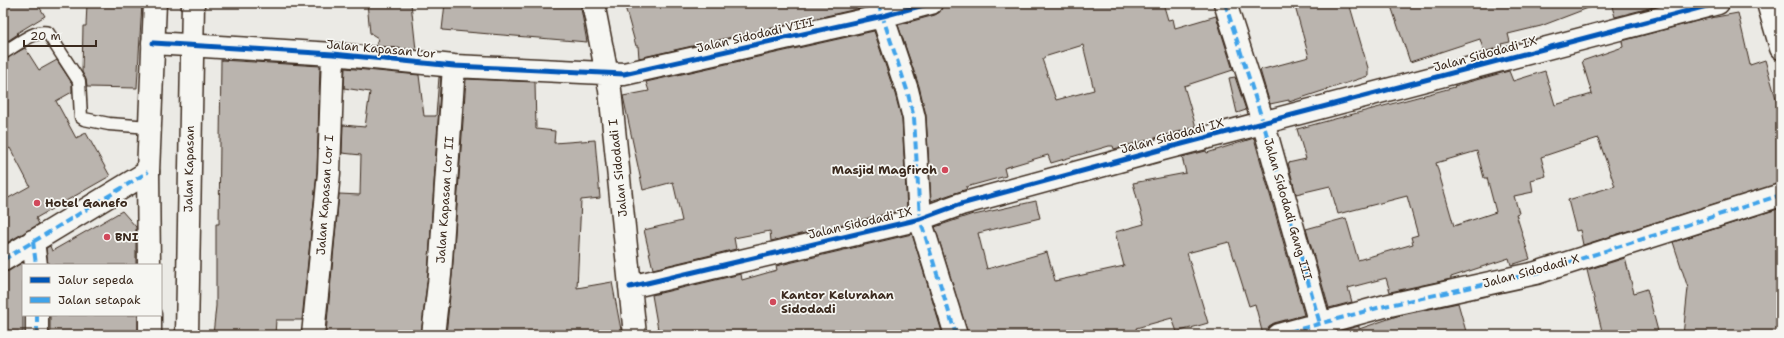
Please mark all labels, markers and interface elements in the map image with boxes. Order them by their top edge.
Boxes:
street label: Jalan Sidodadi VIII [695,14,816,56]
scale bar [24,22,96,48]
text: 20 m [30,28,61,44]
street label: Jalan Sidodadi IX [1432,32,1539,75]
street label: Jalan Kapasan Lor [326,36,437,62]
street label: Jalan Sidodadi IX [1119,114,1226,157]
street label: Jalan Sidodadi I [605,118,631,218]
street label: Jalan Kapasan [180,126,198,212]
street label: Jalan Kapasan Lor I [313,134,337,256]
street label: Jalan Kapasan Lor II [433,136,457,264]
street label: Jalan Sidodadi Gang III [1260,136,1316,282]
place label: Masjid Magfiroh [832,162,937,178]
marker: Masjid Magfiroh [940,165,950,175]
place label: Hotel Ganefo [45,195,128,211]
marker: Hotel Ganefo [32,198,42,208]
street label: Jalan Sidodadi IX [806,203,914,243]
place label: BNI [115,229,139,245]
marker: BNI [102,232,112,242]
street label: Jalan Sidodadi X [1481,250,1581,292]
legend [22,264,162,316]
text: Jalur sepeda [58,272,134,288]
place label: Kantor Kelurahan Sidodadi [781,287,894,317]
text: Jalan setapak [58,292,141,308]
marker: Kantor Kelurahan Sidodadi [768,297,778,307]

